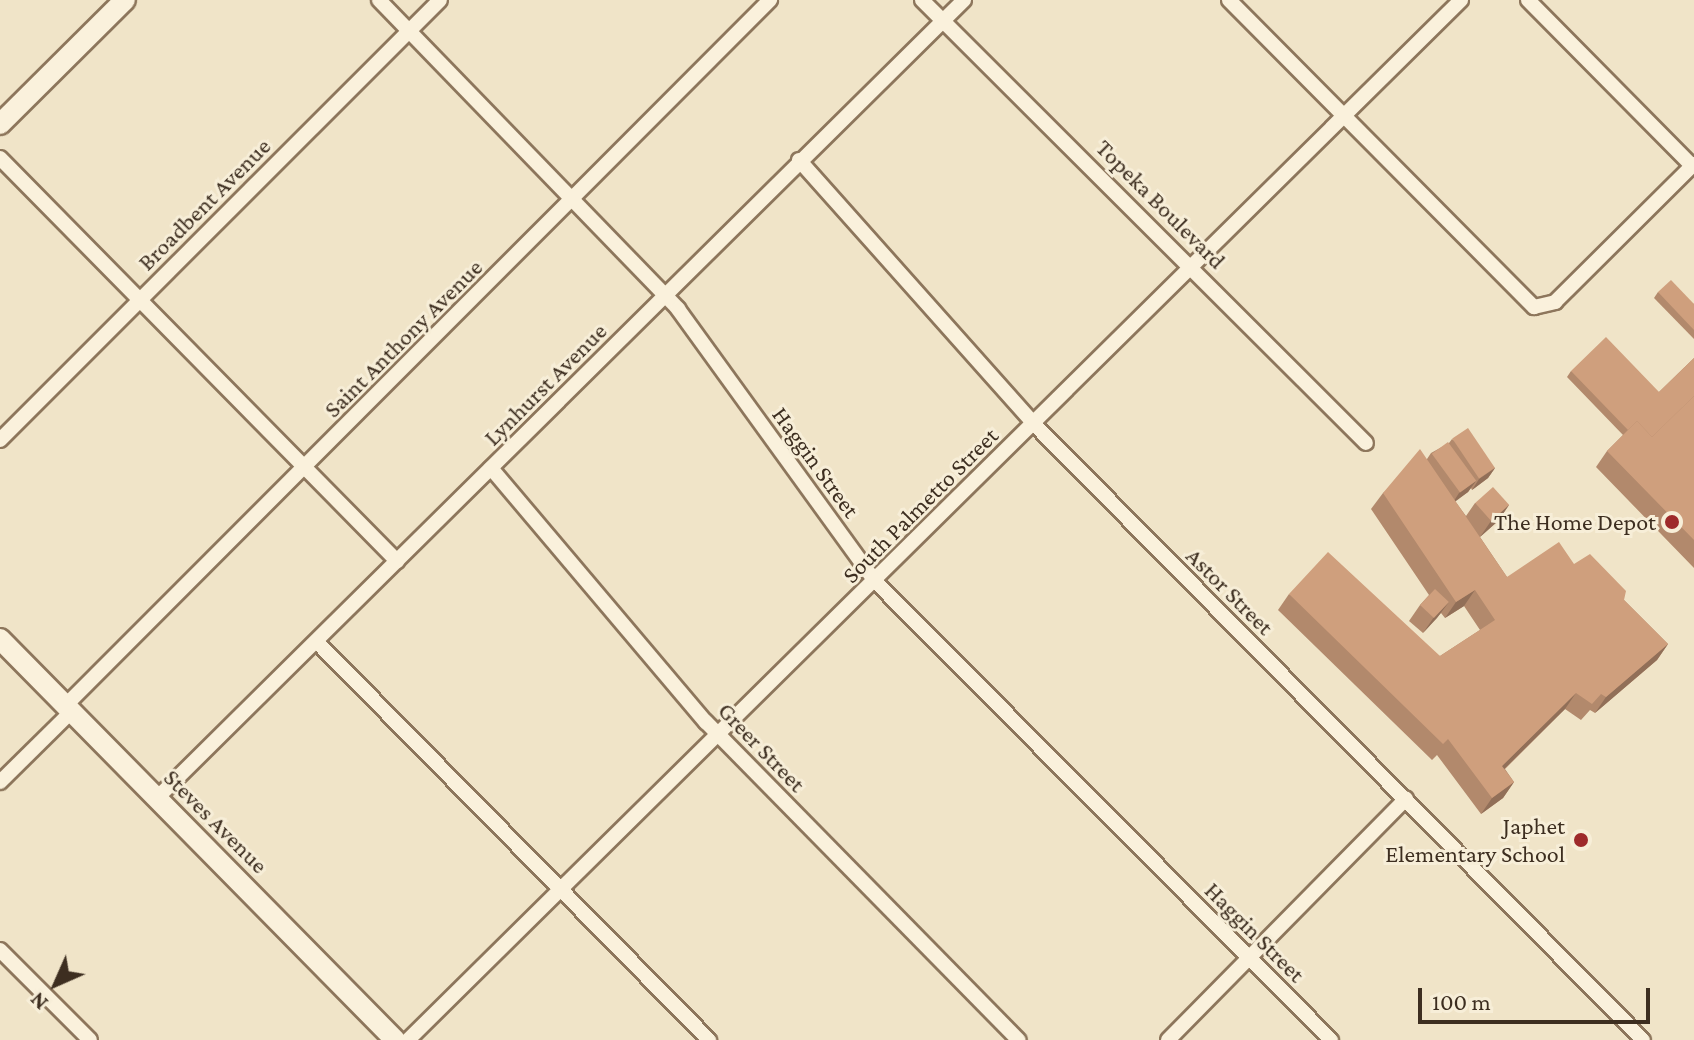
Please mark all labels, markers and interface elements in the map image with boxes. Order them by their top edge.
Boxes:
street label: Broadbent Avenue [132,132,276,276]
street label: Topeka Boulevard [1090,133,1232,275]
street label: Saint Anthony Avenue [318,253,488,423]
street label: Lynhurst Avenue [478,317,612,451]
street label: Haggin Street [766,401,866,523]
street label: South Palmetto Street [836,421,1004,589]
place label: The Home Depot [1494,508,1656,536]
marker: The Home Depot [1663,513,1681,531]
street label: Astor Street [1180,541,1280,641]
street label: Greer Street [712,696,812,798]
street label: Steves Avenue [158,763,274,879]
place label: Japhet Elementary School [1385,812,1565,868]
marker: Japhet Elementary School [1572,831,1590,849]
street label: Haggin Street [1199,876,1311,988]
north arrow [16,944,96,1024]
scale bar [1422,972,1654,1022]
text: N [25,987,53,1015]
text: 100 m [1432,988,1491,1015]

